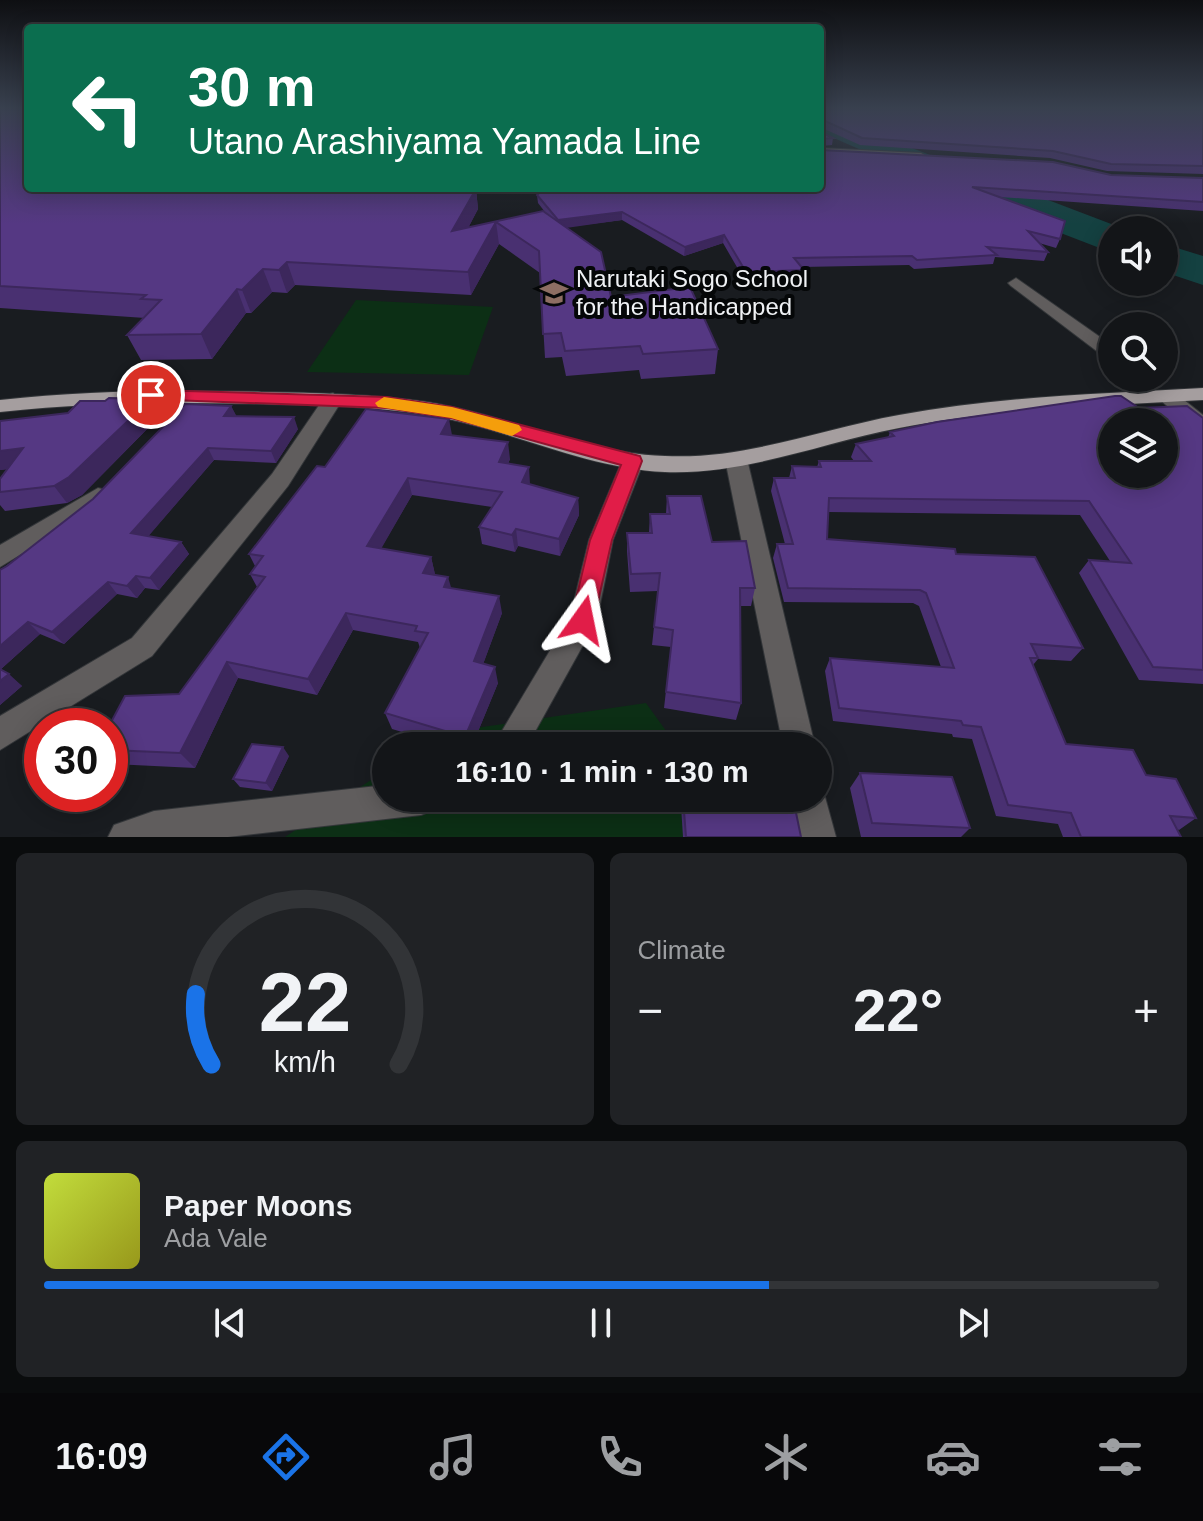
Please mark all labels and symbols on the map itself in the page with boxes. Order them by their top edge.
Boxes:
place label: Narutaki Sogo School for the Handicapped [576,265,808,320]
school or university icon: Narutaki Sogo School for the Handicapped [539,278,569,308]
pin [117,361,185,429]
position arrow [541,578,625,662]
speed limit sign: 30 [24,708,128,812]

